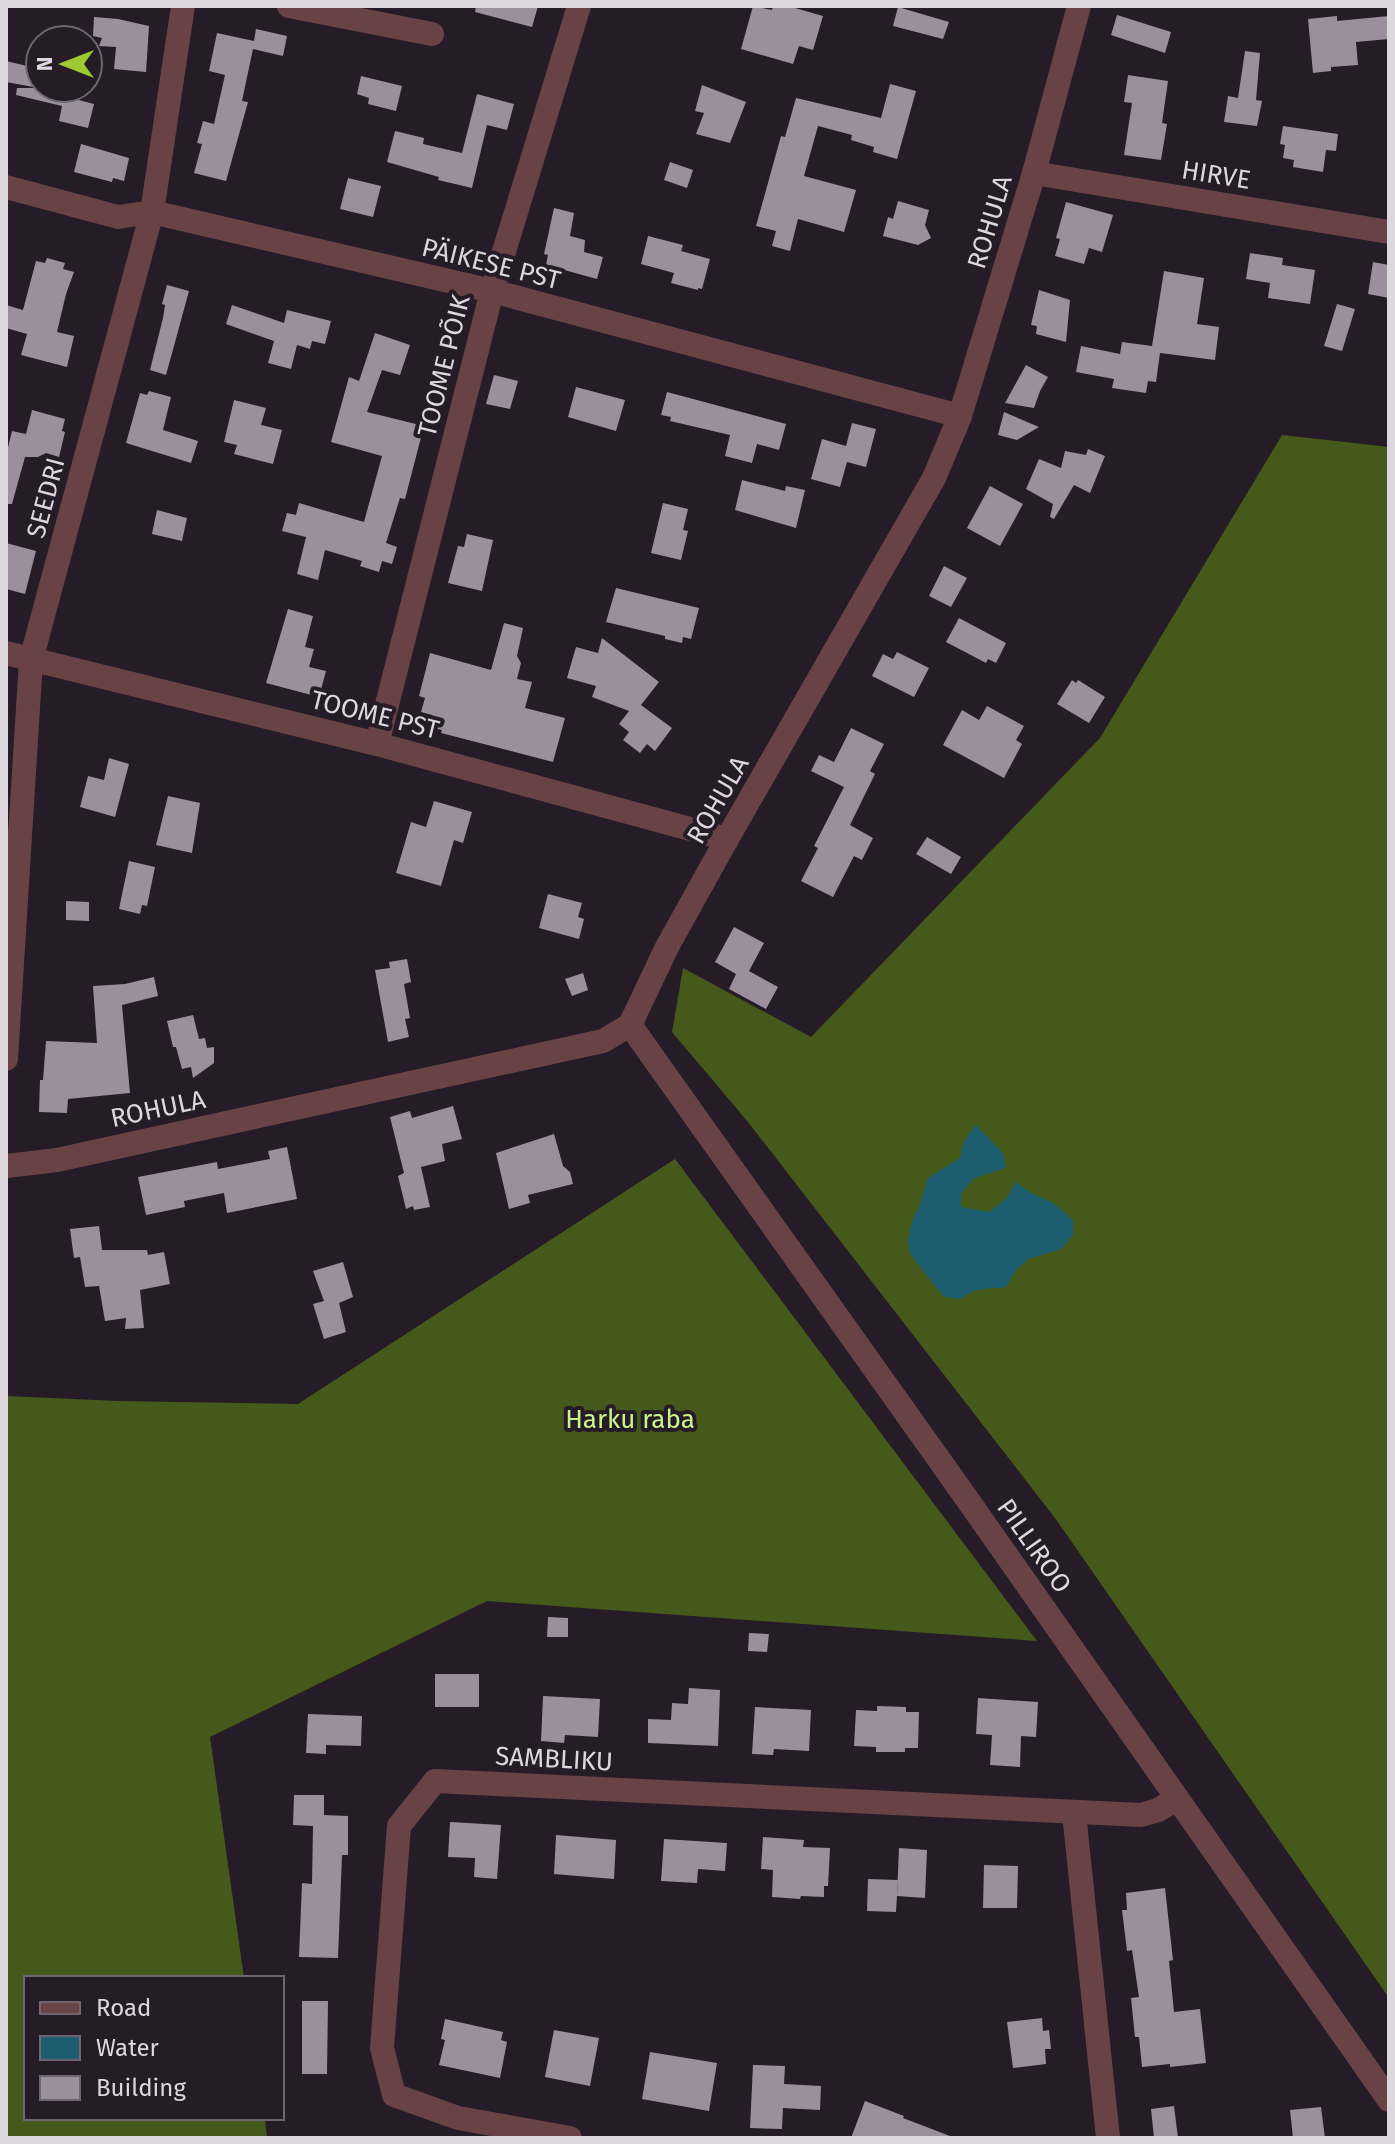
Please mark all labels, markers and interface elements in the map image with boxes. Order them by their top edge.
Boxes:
north arrow [24,24,104,104]
text: N [31,57,58,71]
street label: HIRVE [1179,154,1253,196]
street label: ROHULA [961,171,1019,273]
street label: PÄIKESE PST [419,232,564,296]
street label: TOOME PÕIK [411,291,477,440]
street label: SEEDRI [20,454,72,542]
street label: TOOME PST [308,684,443,746]
street label: ROHULA [681,750,756,849]
street label: ROHULA [108,1084,208,1134]
park label: Harku raba [565,1404,695,1435]
street label: PILLIROO [990,1493,1078,1599]
street label: SAMBLIKU [494,1740,614,1778]
legend [24,1976,284,2120]
text: Road [96,1994,151,2022]
text: Water [96,2034,160,2062]
text: Building [96,2074,186,2102]

